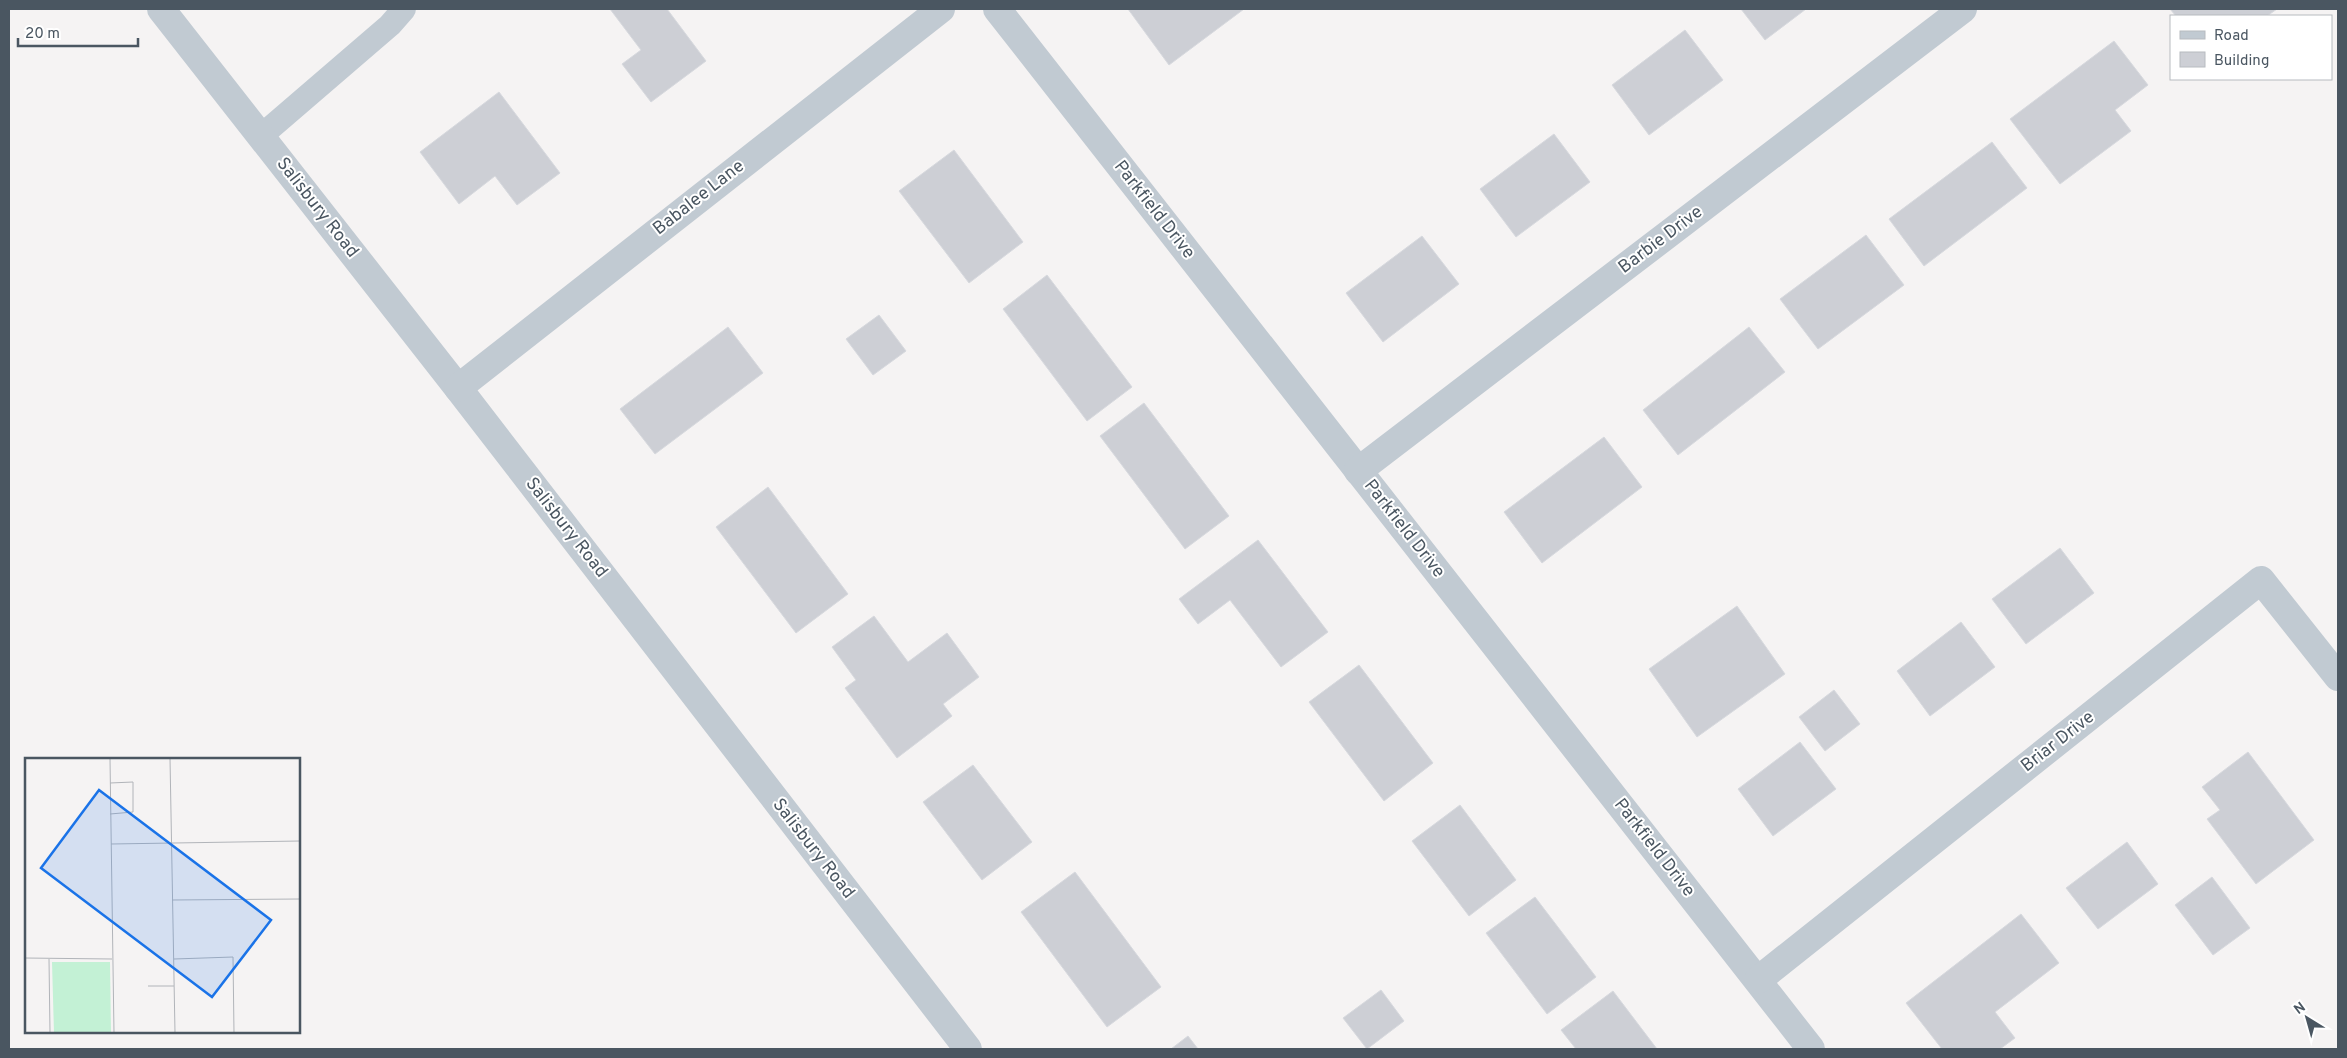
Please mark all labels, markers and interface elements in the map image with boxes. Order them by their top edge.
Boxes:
scale bar [18,15,138,47]
legend [2170,15,2332,80]
text: 20 m [25,25,60,44]
text: Road [2214,27,2249,46]
text: Building [2214,52,2269,71]
street label: Salisbury Road [271,153,363,263]
street label: Babalee Lane [649,155,749,241]
street label: Parkfield Drive [1108,156,1200,264]
street label: Barbie Drive [1614,201,1708,279]
street label: Salisbury Road [520,473,612,583]
street label: Parkfield Drive [1358,475,1450,583]
street label: Briar Drive [2017,706,2099,778]
inset map [25,758,300,1033]
street label: Salisbury Road [767,794,859,904]
street label: Parkfield Drive [1608,794,1700,902]
north arrow [2282,993,2332,1043]
text: N [2291,999,2309,1019]

